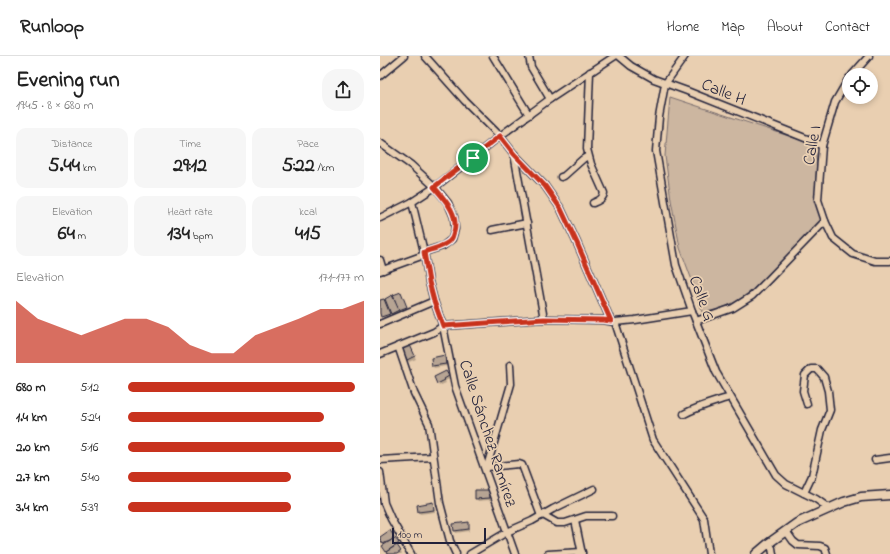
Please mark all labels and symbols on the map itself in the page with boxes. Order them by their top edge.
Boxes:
street label: Calle H [697,72,750,113]
street label: Calle I [797,123,828,167]
pin [456,141,490,175]
street label: Calle G [682,272,721,325]
street label: Calle Sánchez Ramírez [452,357,523,511]
scale bar [392,526,486,545]

